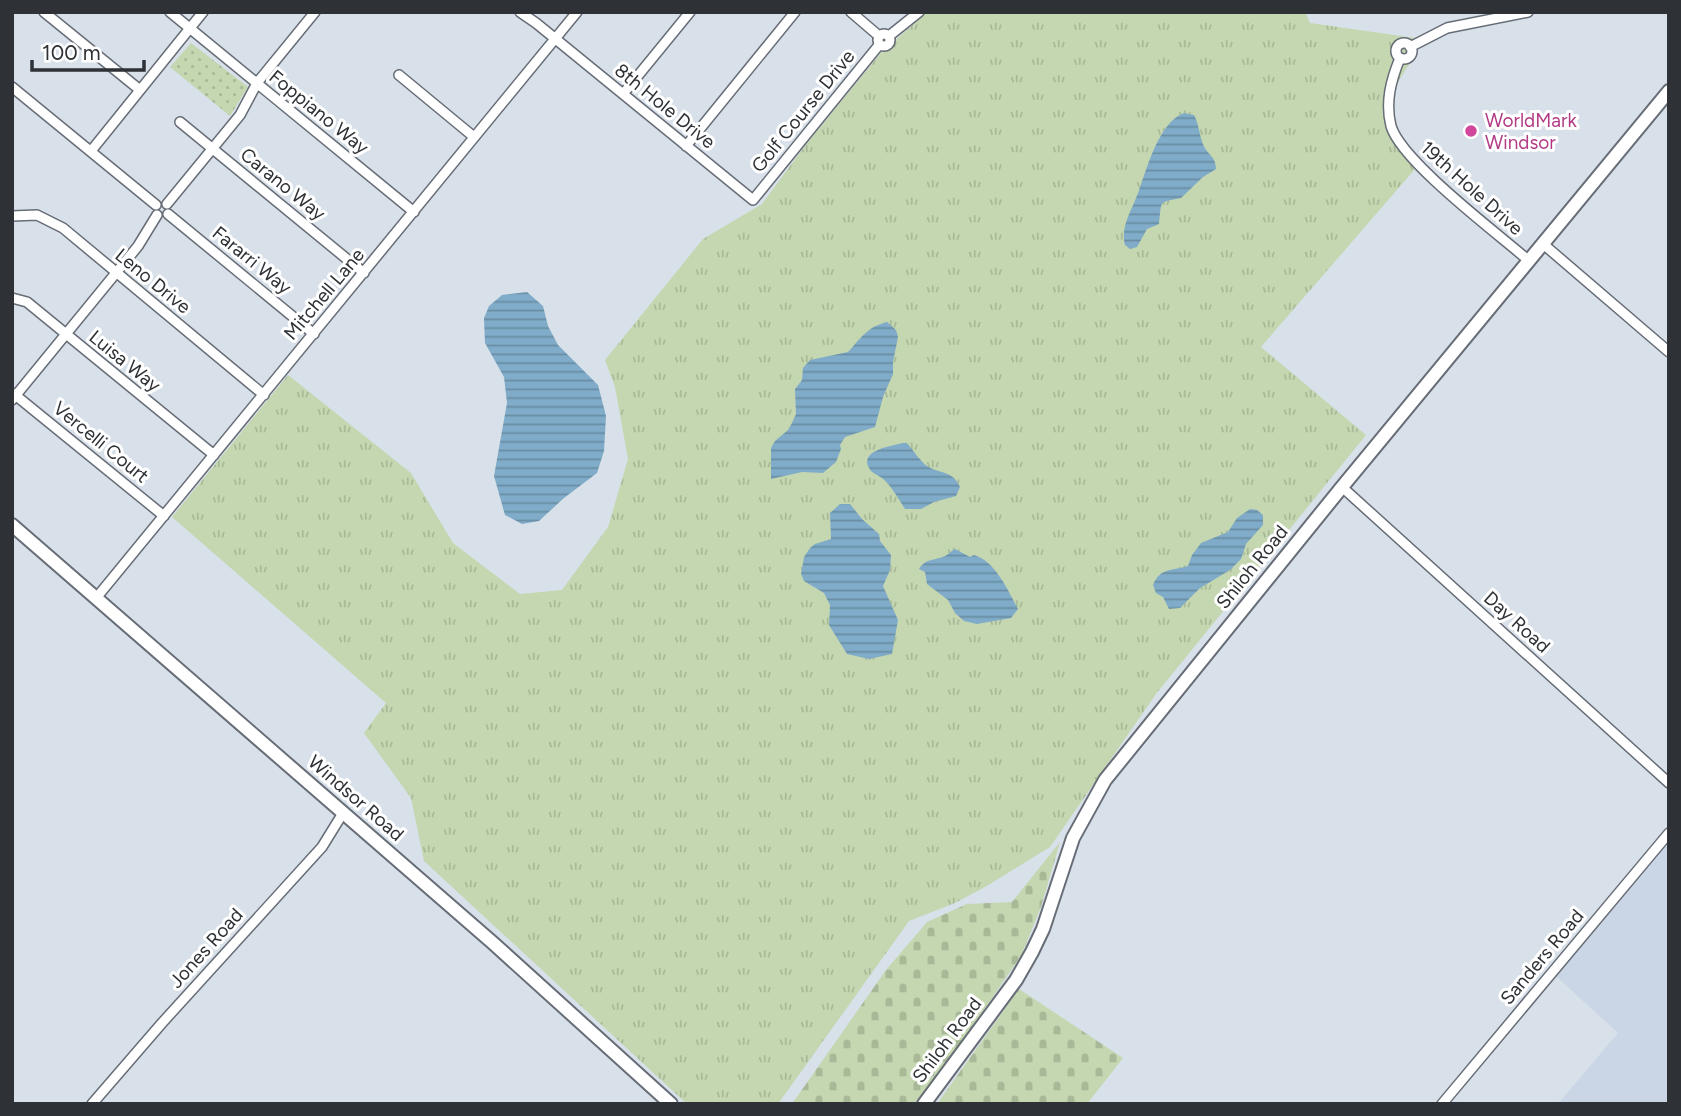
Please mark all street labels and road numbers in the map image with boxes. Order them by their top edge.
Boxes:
street label: Golf Course Drive [747,45,859,177]
street label: 8th Hole Drive [610,58,720,154]
street label: Foppiano Way [265,65,373,159]
street label: 19th Hole Drive [1416,136,1528,240]
street label: Carano Way [236,143,330,225]
street label: Fararri Way [208,221,296,299]
street label: Leno Drive [111,244,195,318]
street label: Mitchell Lane [279,244,369,344]
street label: Luisa Way [85,325,165,397]
street label: Vercelli Court [49,396,153,488]
street label: Shiloh Road [1211,521,1293,613]
street label: Day Road [1479,586,1555,658]
street label: Windsor Road [304,750,408,846]
street label: Jones Road [164,903,248,993]
street label: Sanders Road [1496,905,1588,1009]
street label: Shiloh Road [907,993,987,1087]

